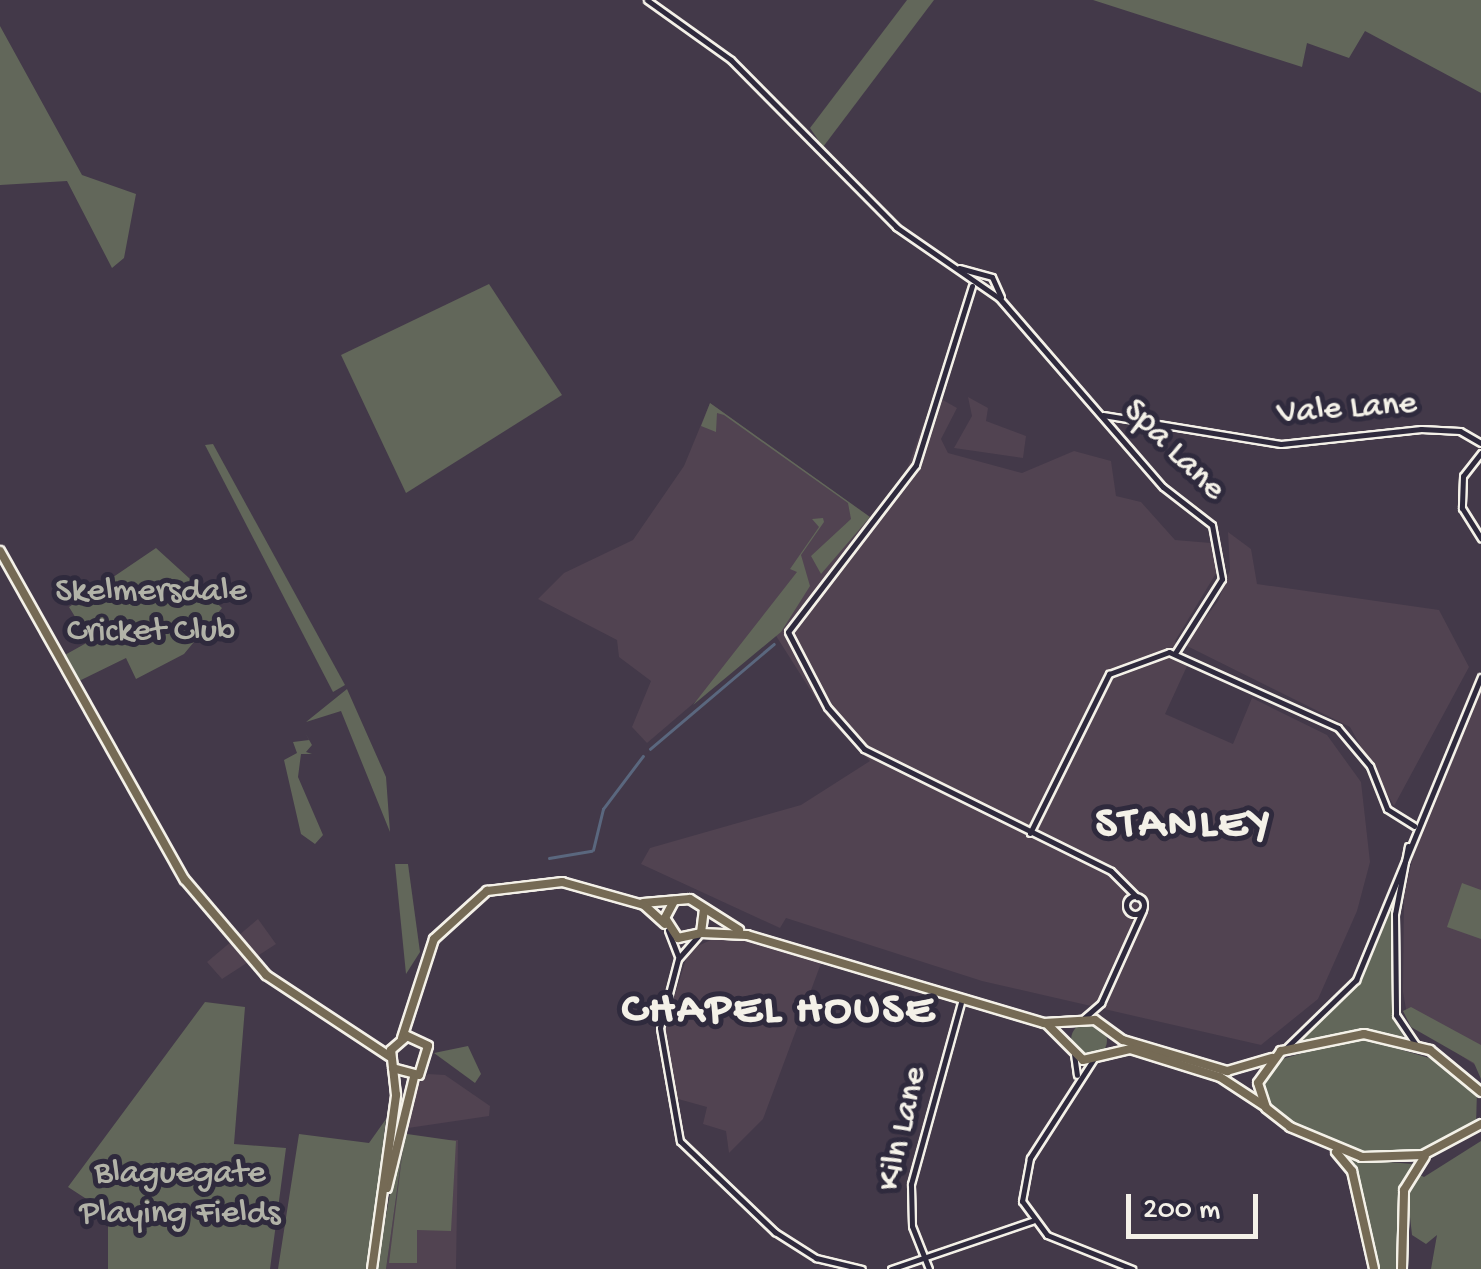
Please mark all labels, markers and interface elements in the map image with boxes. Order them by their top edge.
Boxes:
street label: Vale Lane [1276,384,1418,436]
street label: Spa Lane [1113,391,1233,511]
park label: Skelmersdale Cricket Club [55,572,247,654]
district label: STANLEY [1096,799,1272,853]
district label: CHAPEL HOUSE [622,985,936,1039]
street label: Kiln Lane [869,1063,939,1195]
park label: Blaguegate Playing Fields [80,1154,280,1236]
scale bar [1131,1174,1264,1236]
text: 200 m [1143,1194,1220,1229]

